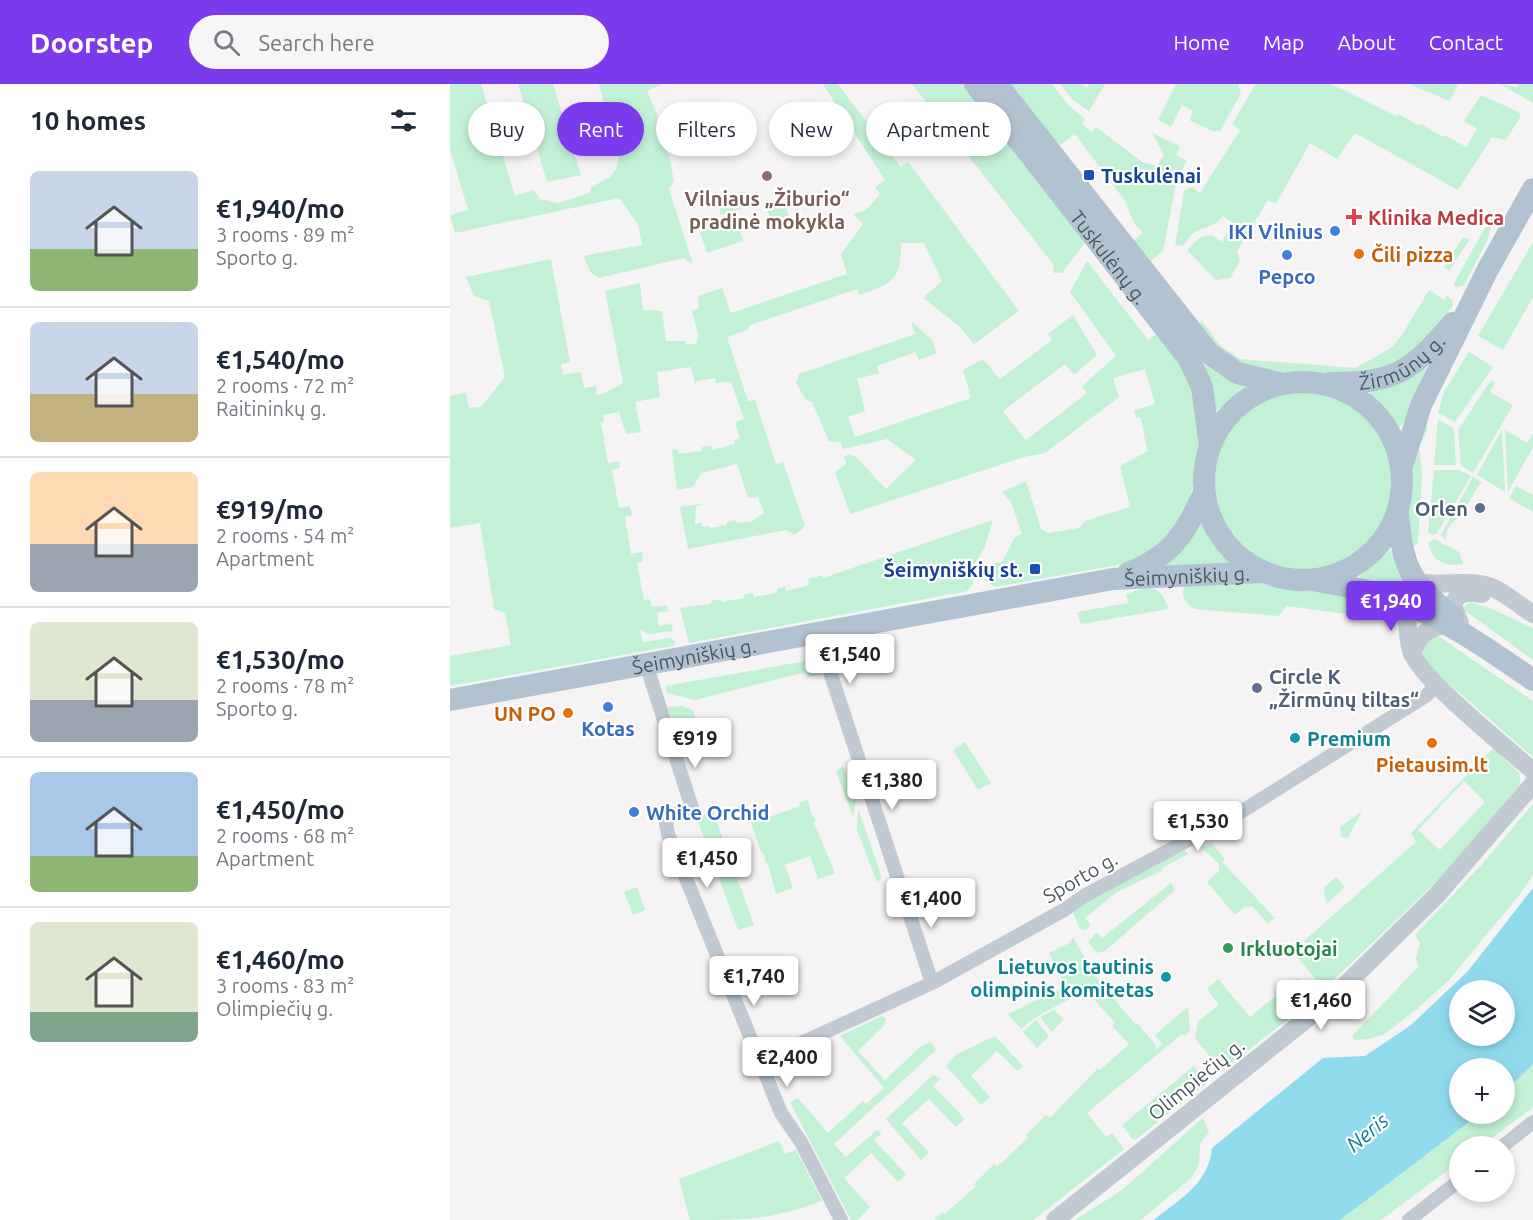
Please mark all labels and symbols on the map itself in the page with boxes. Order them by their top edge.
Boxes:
place label: Tuskulėnai [1101,164,1201,187]
marker: Tuskulėnai [1082,168,1096,182]
marker: Vilniaus „Žiburio“ pradinė mokykla [760,169,774,183]
place label: Vilniaus „Žiburio“ pradinė mokykla [684,186,850,233]
street label: Tuskulėnų g. [1066,205,1153,308]
place label: Klinika Medica [1368,206,1504,229]
marker: Klinika Medica [1345,208,1363,226]
place label: IKI Vilnius [1228,220,1323,243]
marker: IKI Vilnius [1328,224,1342,238]
place label: Čili pizza [1371,243,1453,266]
marker: Čili pizza [1352,247,1366,261]
marker: Pepco [1280,248,1294,262]
place label: Pepco [1258,265,1316,288]
street label: Žirmūnų g. [1357,329,1449,394]
place label: Orlen [1415,497,1468,520]
marker: Orlen [1473,501,1487,515]
place label: Šeimyniškių st. [883,558,1023,581]
street label: Šeimyniškių g. [1124,561,1250,590]
marker: Šeimyniškių st. [1028,562,1042,576]
pin: €1,940 [1342,581,1440,632]
street label: Šeimyniškių g. [630,633,758,678]
pin: €1,540 [801,634,899,685]
place label: Circle K „Žirmūnų tiltas“ [1269,665,1419,711]
marker: Circle K „Žirmūnų tiltas“ [1250,681,1264,695]
marker: Kotas [601,700,615,714]
place label: UN PO [494,702,556,725]
marker: UN PO [561,706,575,720]
place label: Kotas [581,717,635,740]
pin: €919 [659,718,731,769]
place label: Premium [1307,727,1391,750]
marker: Premium [1288,731,1302,745]
marker: Pietausim.lt [1425,736,1439,750]
place label: Pietausim.lt [1376,753,1489,776]
pin: €1,380 [843,760,941,811]
place label: White Orchid [646,801,770,824]
pin: €1,530 [1149,801,1247,852]
marker: White Orchid [627,805,641,819]
pin: €1,450 [658,838,756,889]
street label: Sporto g. [1039,847,1121,907]
pin: €1,400 [882,878,980,929]
place label: Irkluotojai [1240,937,1338,960]
marker: Irkluotojai [1221,941,1235,955]
place label: Lietuvos tautinis olimpinis komitetas [970,955,1154,1001]
pin: €1,740 [705,956,803,1007]
marker: Lietuvos tautinis olimpinis komitetas [1159,970,1173,984]
pin: €1,460 [1272,980,1370,1031]
street label: Olimpiečių g. [1143,1033,1249,1125]
pin: €2,400 [738,1037,836,1088]
water label: Neris [1341,1108,1393,1156]

